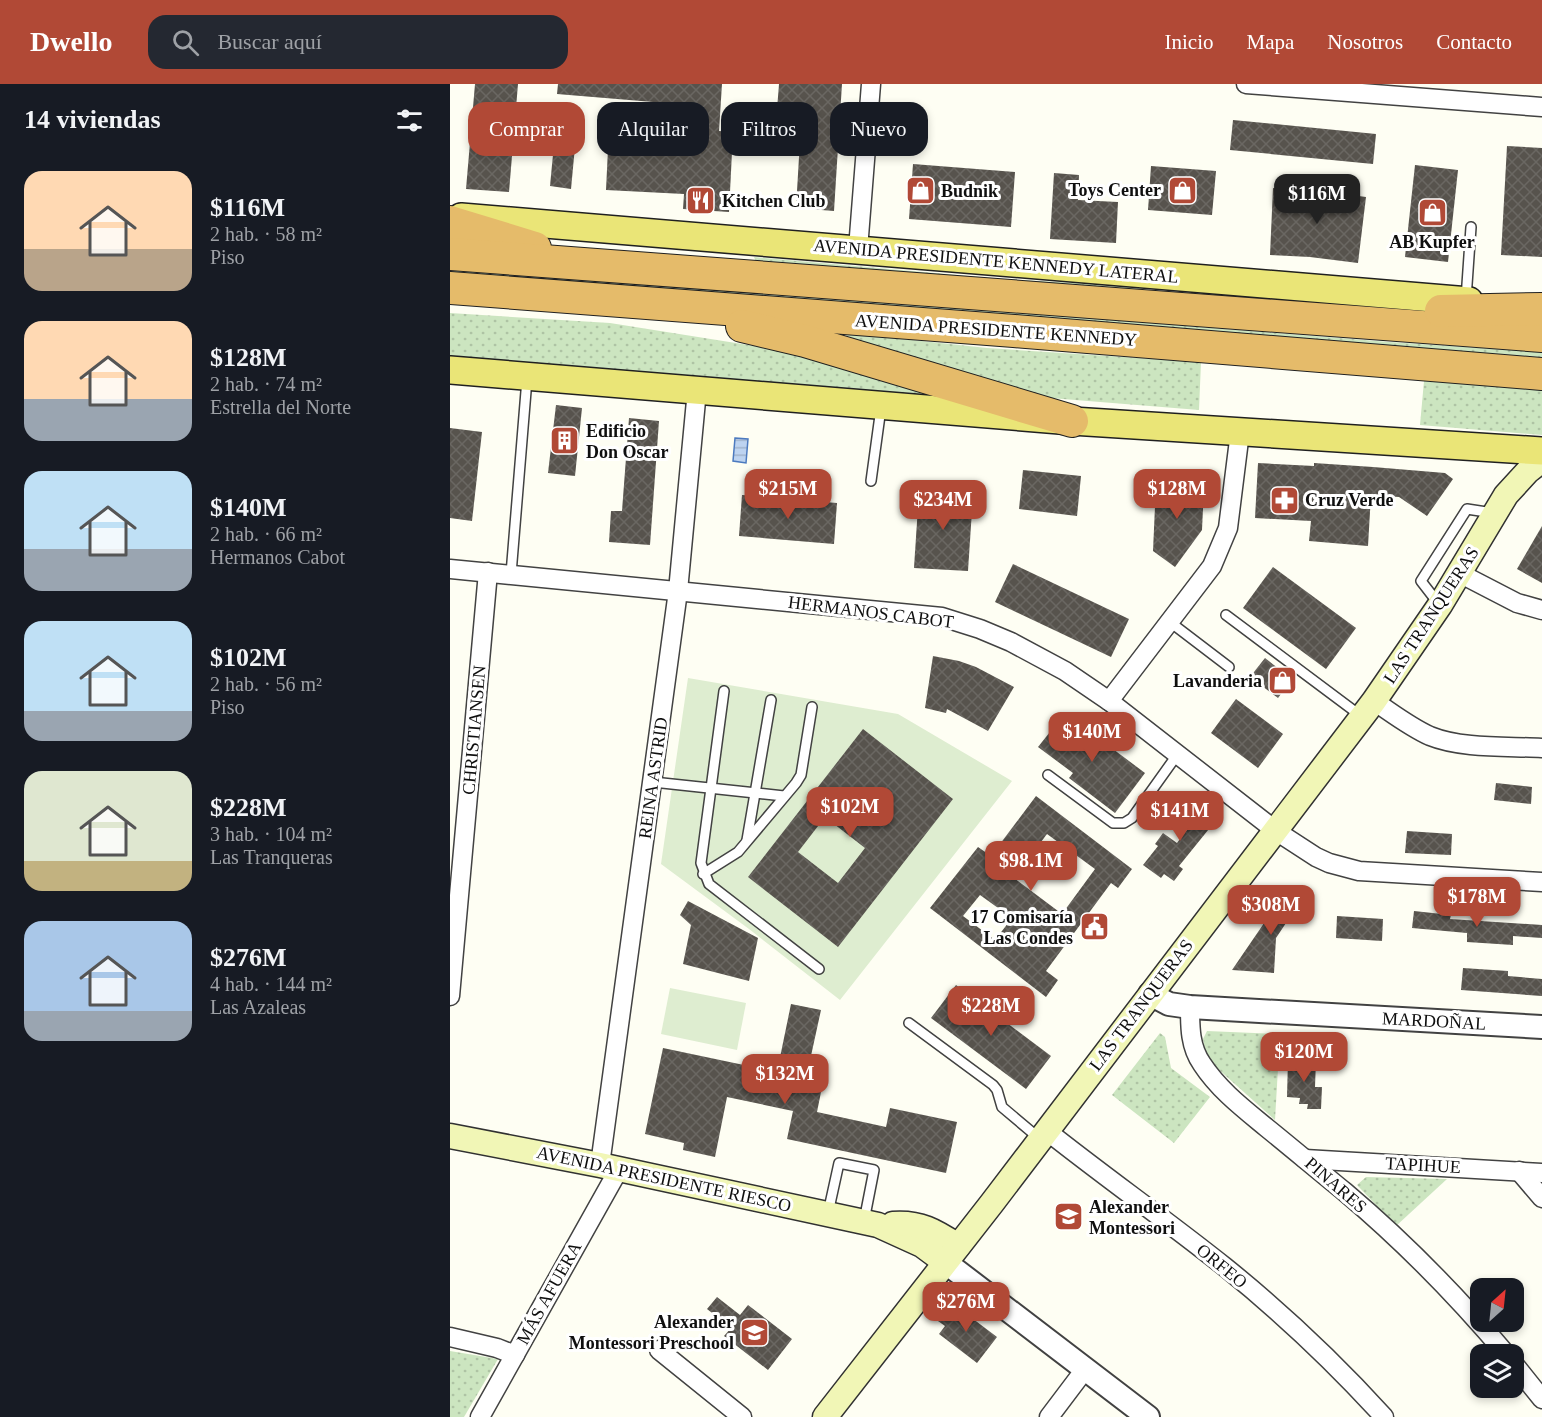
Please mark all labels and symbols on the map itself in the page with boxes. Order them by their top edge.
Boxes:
shop icon: Toys Center [1166,174,1198,206]
pin: $116M [1275,174,1359,225]
shop icon: Budnik [904,175,936,207]
place label: Toys Center [1068,180,1161,200]
place label: Budnik [941,181,998,201]
restaurant icon: Kitchen Club [685,185,717,217]
place label: Kitchen Club [722,191,826,211]
shop icon: AB Kupfer [1416,197,1448,229]
place label: AB Kupfer [1389,232,1475,252]
street label: AVENIDA PRESIDENTE KENNEDY LATERAL [813,235,1179,287]
street label: AVENIDA PRESIDENTE KENNEDY [854,310,1138,350]
place label: Edificio Don Oscar [586,421,669,462]
building icon: Edificio Don Oscar [549,425,581,457]
pin: $215M [746,469,830,520]
pin: $128M [1135,469,1219,520]
pin: $234M [901,480,985,531]
pharmacy icon: Cruz Verde [1268,484,1300,516]
place label: Cruz Verde [1305,490,1394,510]
street label: LAS TRANQUERAS [1379,543,1483,687]
street label: HERMANOS CABOT [787,592,955,632]
street label: CHRISTIANSEN [458,664,490,796]
shop icon: Lavanderia [1267,665,1299,697]
place label: Lavanderia [1173,671,1262,691]
pin: $140M [1050,712,1134,763]
street label: REINA ASTRID [635,716,671,840]
pin: $102M [808,787,892,838]
pin: $141M [1138,791,1222,842]
pin: $98.1M [982,841,1080,892]
pin: $178M [1435,877,1519,928]
pin: $308M [1229,885,1313,936]
place label: 17 Comisaría Las Condes [971,907,1073,948]
public building icon: 17 Comisaría Las Condes [1078,911,1110,943]
street label: LAS TRANQUERAS [1085,935,1197,1075]
pin: $228M [949,986,1033,1037]
street label: MARDOÑAL [1382,1007,1487,1034]
pin: $120M [1262,1032,1346,1083]
pin: $132M [743,1054,827,1105]
street label: AVENIDA PRESIDENTE RIESCO [535,1142,793,1216]
street label: PINARES [1301,1153,1371,1217]
street label: TAPIHUE [1385,1153,1461,1177]
place label: Alexander Montessori [1089,1197,1175,1238]
school or university icon: Alexander Montessori [1052,1201,1084,1233]
street label: MÁS AFUERA [512,1238,586,1348]
street label: ORFEO [1193,1240,1251,1292]
north arrow [1470,1278,1524,1332]
pin: $276M [924,1282,1008,1333]
place label: Alexander Montessori Preschool [569,1312,734,1353]
school or university icon: Alexander Montessori Preschool [739,1316,771,1348]

